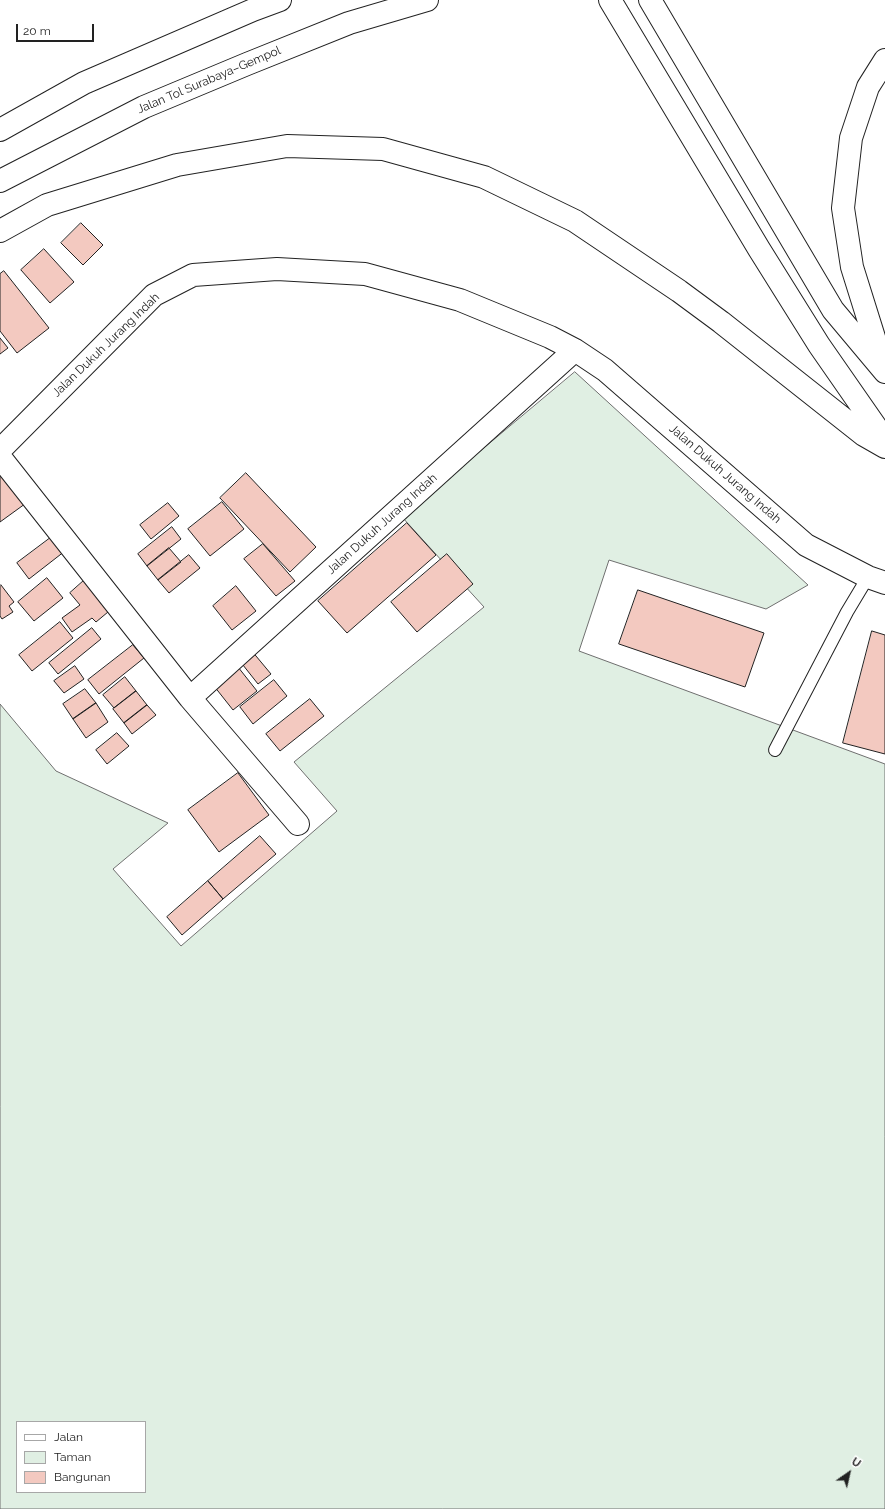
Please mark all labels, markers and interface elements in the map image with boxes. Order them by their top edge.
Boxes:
scale bar [18,16,96,42]
text: 20 m [23,24,51,38]
street label: Jalan Tol Surabaya–Gempol [135,43,283,117]
street label: Jalan Dukuh Jurang Indah [49,290,163,400]
street label: Jalan Dukuh Jurang Indah [666,422,784,526]
street label: Jalan Dukuh Jurang Indah [324,471,440,577]
legend [16,1421,146,1493]
text: Jalan [54,1430,83,1444]
text: Taman [54,1450,91,1464]
north arrow [829,1453,869,1493]
text: U [849,1455,863,1470]
text: Bangunan [54,1470,111,1484]

